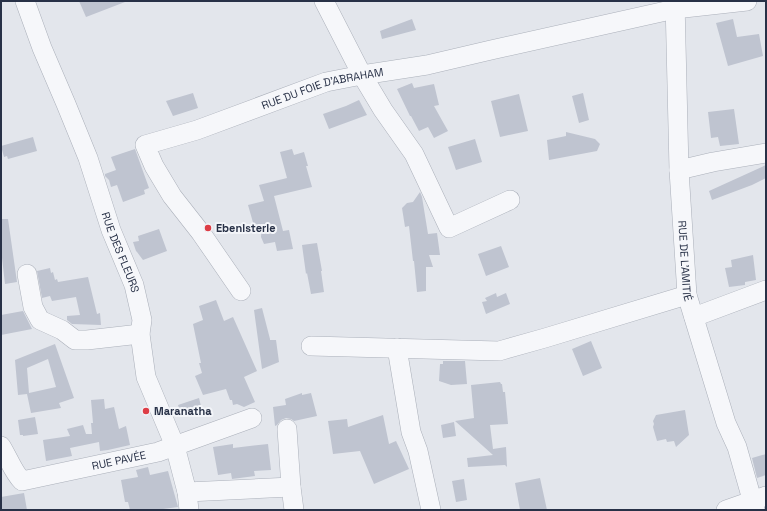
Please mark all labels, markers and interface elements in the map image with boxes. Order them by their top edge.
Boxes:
street label: RUE DU FOIE D'ABRAHAM [260,65,384,112]
street label: RUE DES FLEURS [99,210,143,294]
street label: RUE DE L'AMITIÉ [675,220,695,303]
place label: Ebenisterie [216,221,276,235]
marker: Ebenisterie [203,223,213,233]
place label: Maranatha [154,404,212,418]
marker: Maranatha [141,406,151,416]
street label: RUE PAVÉE [91,448,147,473]

